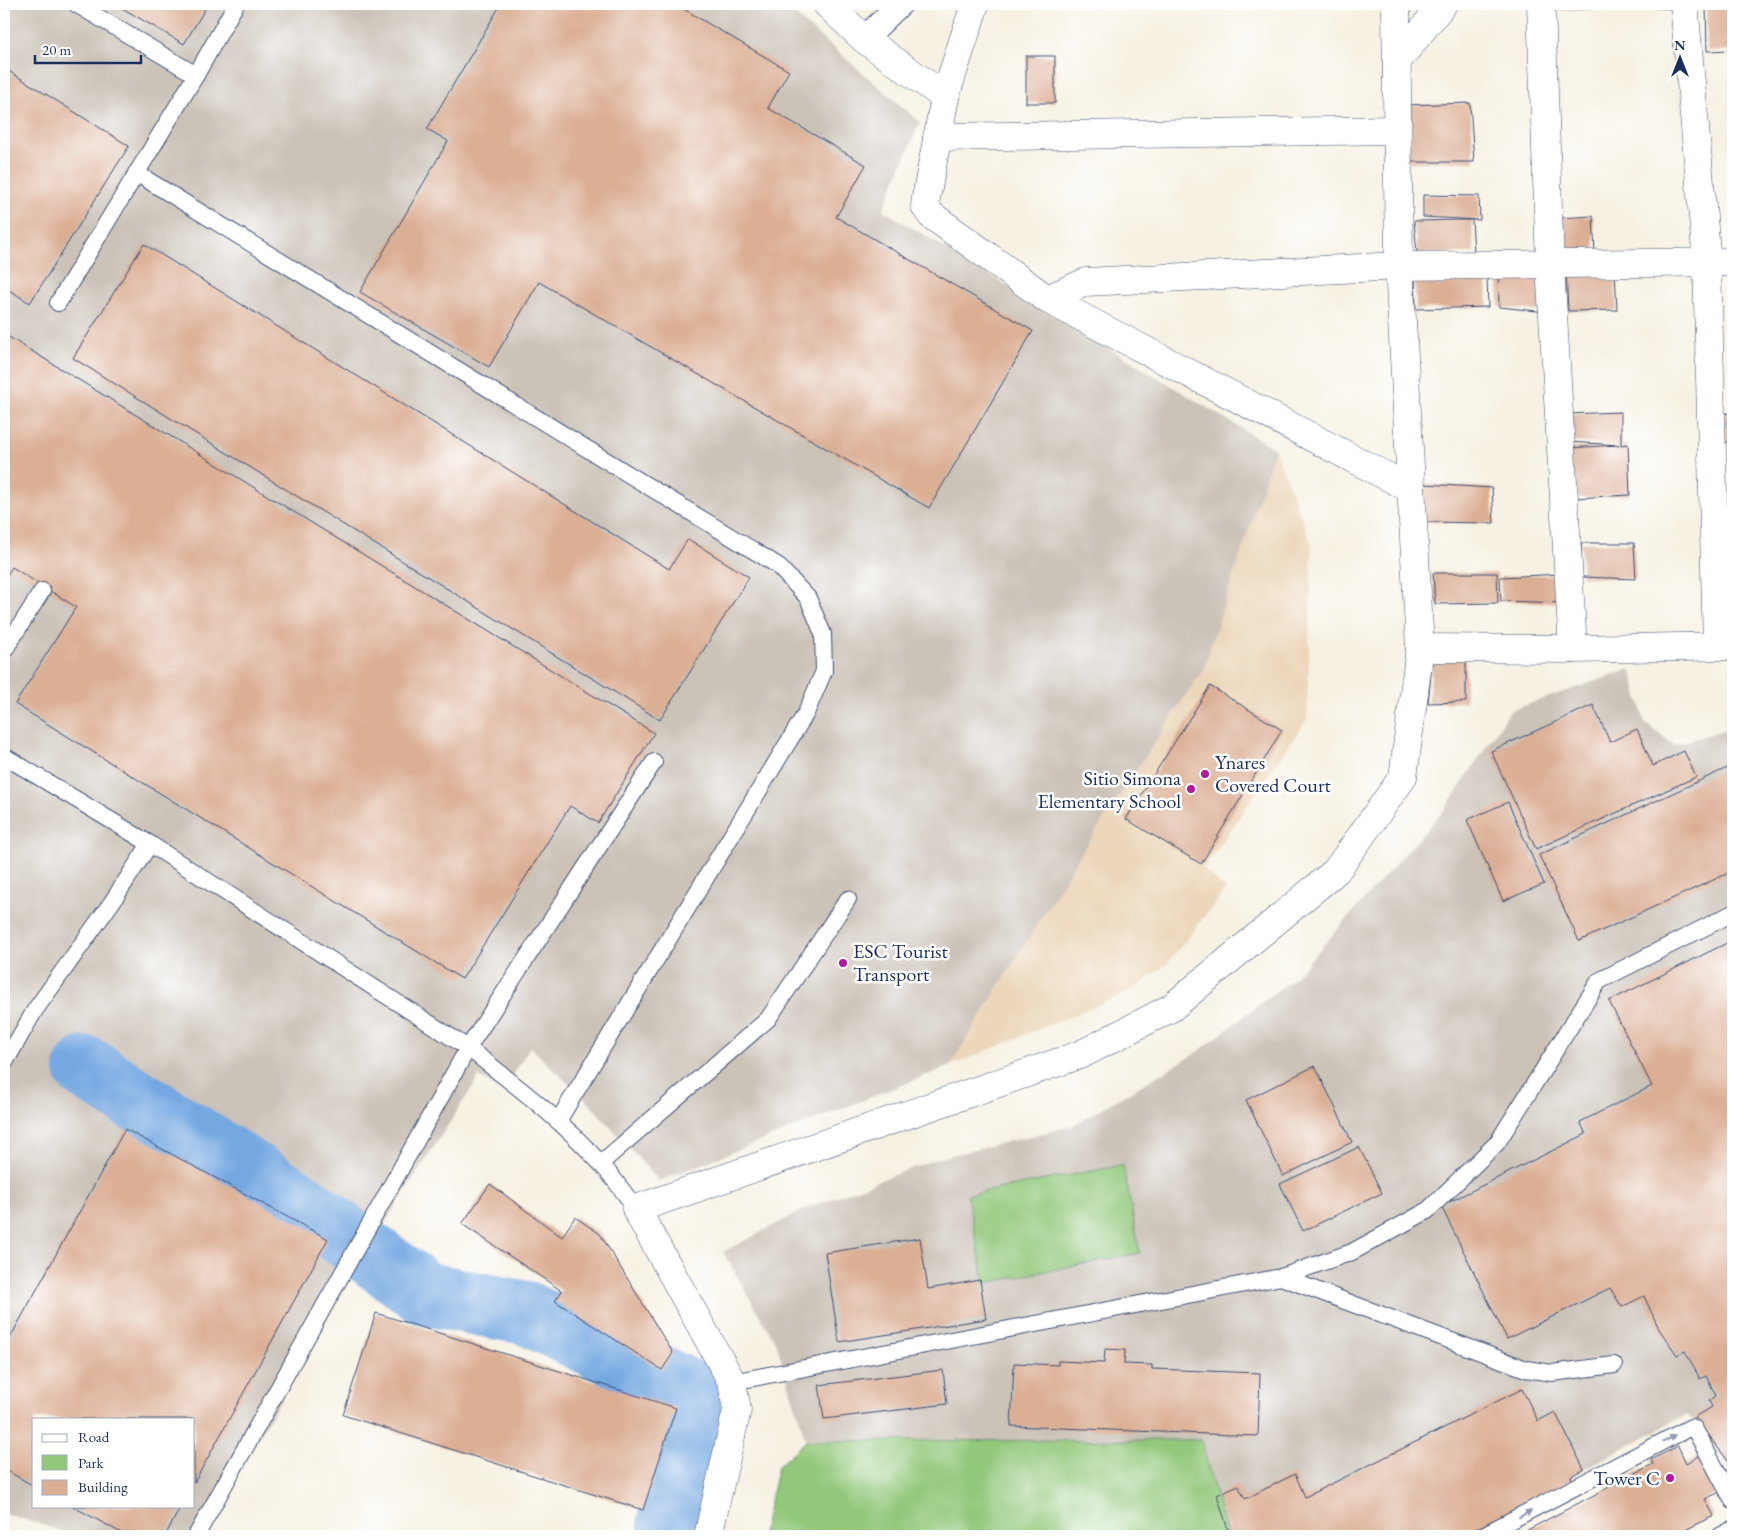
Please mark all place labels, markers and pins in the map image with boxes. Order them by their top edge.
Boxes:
place label: Ynares Covered Court [1215,749,1332,798]
place label: Sitio Simona Elementary School [1037,765,1181,814]
marker: Ynares Covered Court [1199,768,1211,780]
marker: Sitio Simona Elementary School [1185,783,1197,795]
place label: ESC Tourist Transport [853,938,949,987]
marker: ESC Tourist Transport [837,957,849,969]
place label: Tower C [1593,1465,1660,1491]
marker: Tower C [1664,1472,1676,1484]

